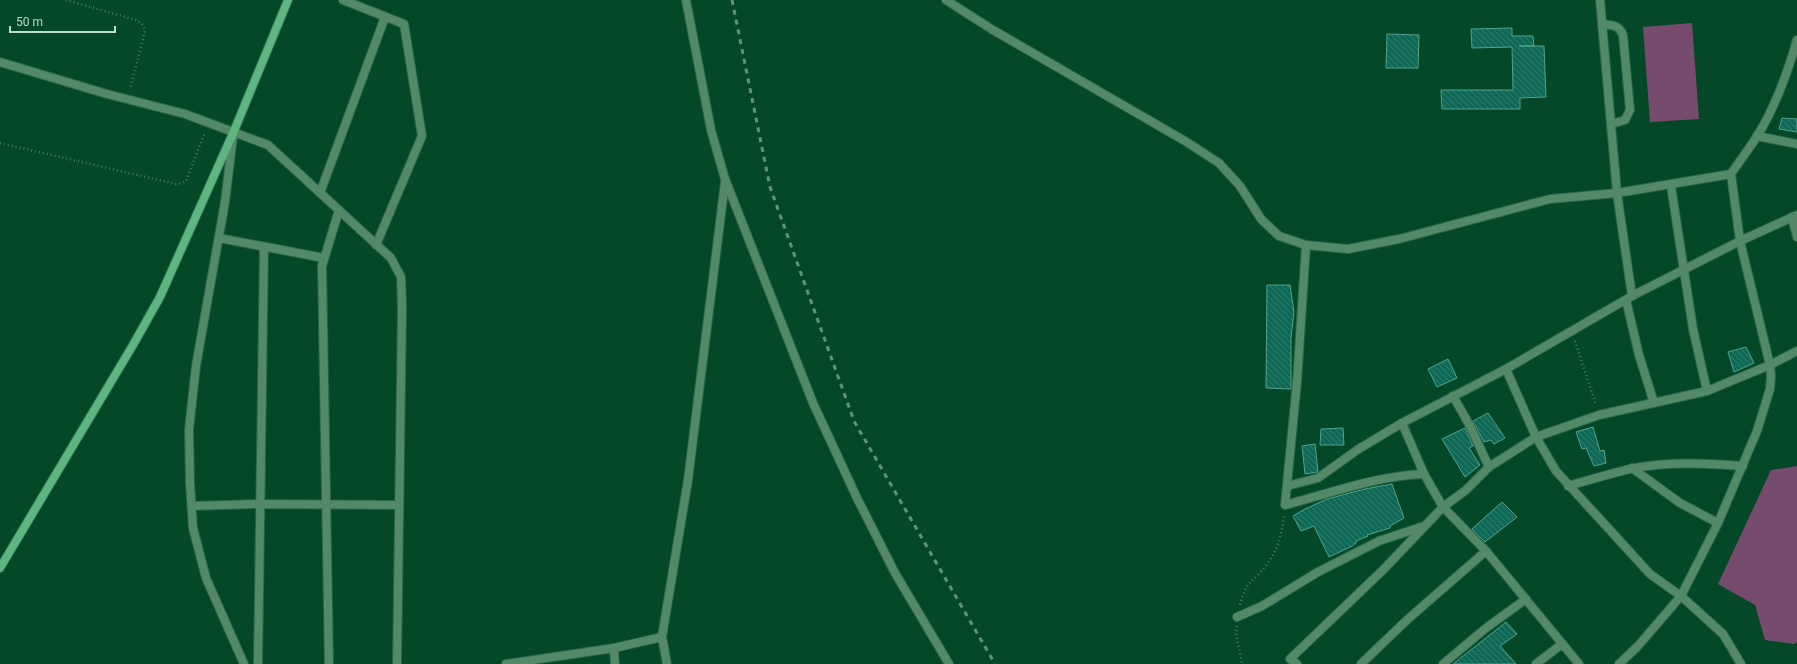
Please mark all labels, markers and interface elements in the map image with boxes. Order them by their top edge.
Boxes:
scale bar [10,8,115,34]
text: 50 m [16,15,43,29]

